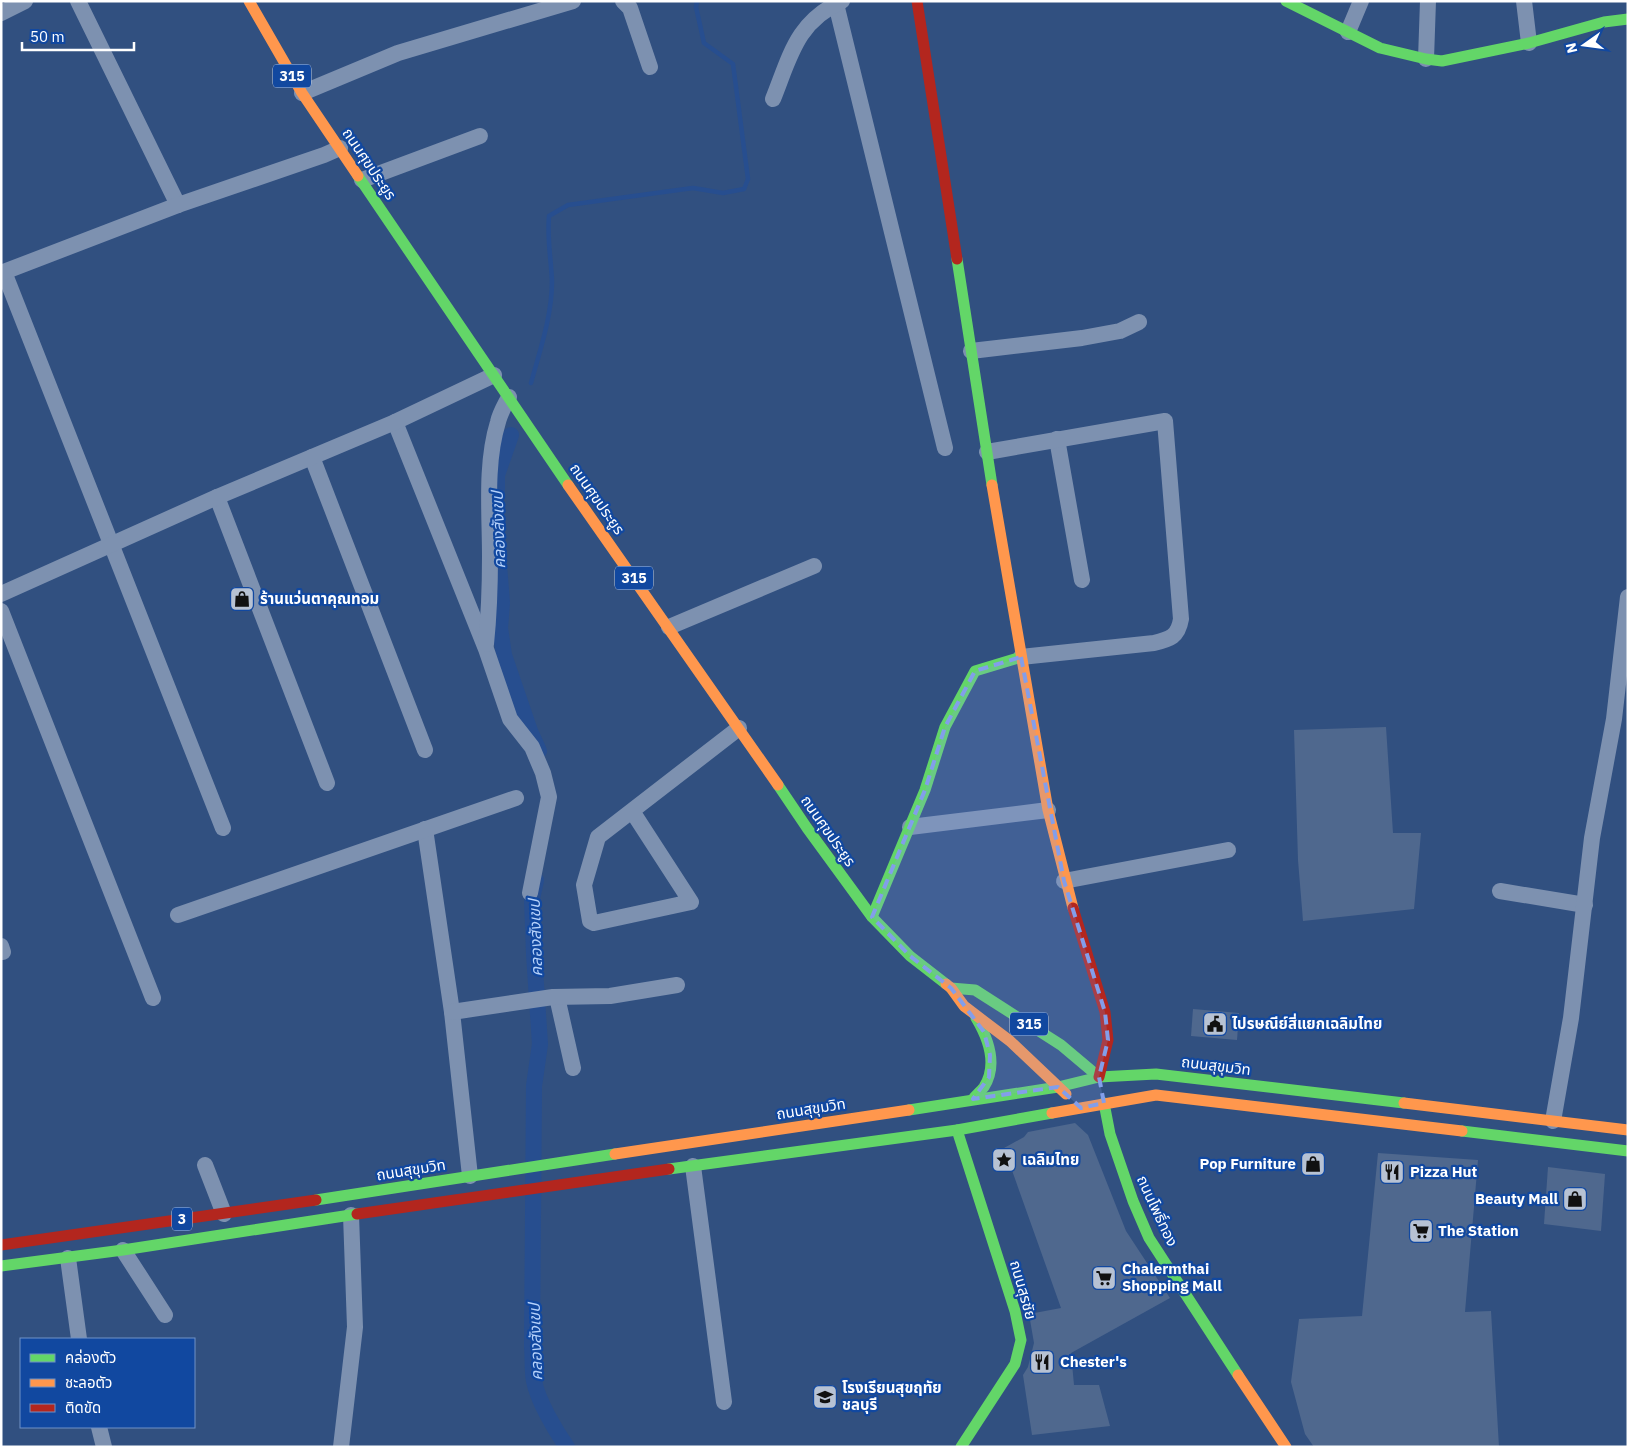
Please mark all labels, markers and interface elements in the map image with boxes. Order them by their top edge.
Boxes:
scale bar [22,20,135,52]
north arrow [1559,20,1609,70]
text: 50 m [30,27,65,46]
text: N [1561,41,1581,55]
road number: 315 [273,64,311,88]
street label: ถนนศุขประยูร [338,124,400,203]
street label: ถนนศุขประยูร [566,459,629,538]
water label: คลองสังเขป [487,489,509,569]
road number: 315 [615,566,653,590]
shop icon: ร้านแว่นตาคุณทอม [229,586,255,612]
place label: ร้านแว่นตาคุณทอม [260,589,379,608]
street label: ถนนศุขประยูร [797,791,860,870]
water label: คลองสังเขป [524,897,546,977]
public building icon: ไปรษณีย์สี่แยกเฉลิมไทย [1202,1011,1228,1037]
road number: 315 [1010,1012,1048,1036]
place label: ไปรษณีย์สี่แยกเฉลิมไทย [1232,1013,1382,1033]
street label: ถนนสุขุมวิท [1180,1052,1252,1079]
street label: ถนนสุขุมวิท [775,1094,847,1123]
place icon: เฉลิมไทย [991,1147,1017,1173]
place label: เฉลิมไทย [1022,1150,1079,1169]
shop icon: Pop Furniture [1300,1151,1326,1177]
place label: Pop Furniture [1200,1154,1296,1173]
street label: ถนนสุขุมวิท [375,1155,447,1184]
restaurant icon: Pizza Hut [1379,1159,1405,1185]
place label: Pizza Hut [1410,1162,1478,1181]
street label: ถนนโพธิ์ทอง [1133,1172,1182,1249]
shop icon: Beauty Mall [1562,1186,1588,1212]
place label: Beauty Mall [1475,1189,1558,1208]
road number: 3 [172,1208,192,1230]
supermarket icon: The Station [1408,1218,1434,1244]
place label: The Station [1438,1221,1519,1240]
street label: ถนนสุรชัย [1006,1258,1041,1322]
place label: Chalermthai Shopping Mall [1122,1259,1222,1295]
supermarket icon: Chalermthai Shopping Mall [1091,1265,1117,1291]
water label: คลองสังเขป [524,1301,546,1381]
legend [20,1338,195,1428]
text: คล่องตัว [65,1348,116,1367]
restaurant icon: Chester's [1029,1349,1055,1375]
place label: Chester's [1060,1352,1127,1371]
text: ชะลอตัว [65,1373,112,1392]
place label: โรงเรียนสุขฤทัย ชลบุรี [842,1378,942,1414]
school or university icon: โรงเรียนสุขฤทัย ชลบุรี [812,1384,838,1410]
text: ติดขัด [65,1398,101,1417]

